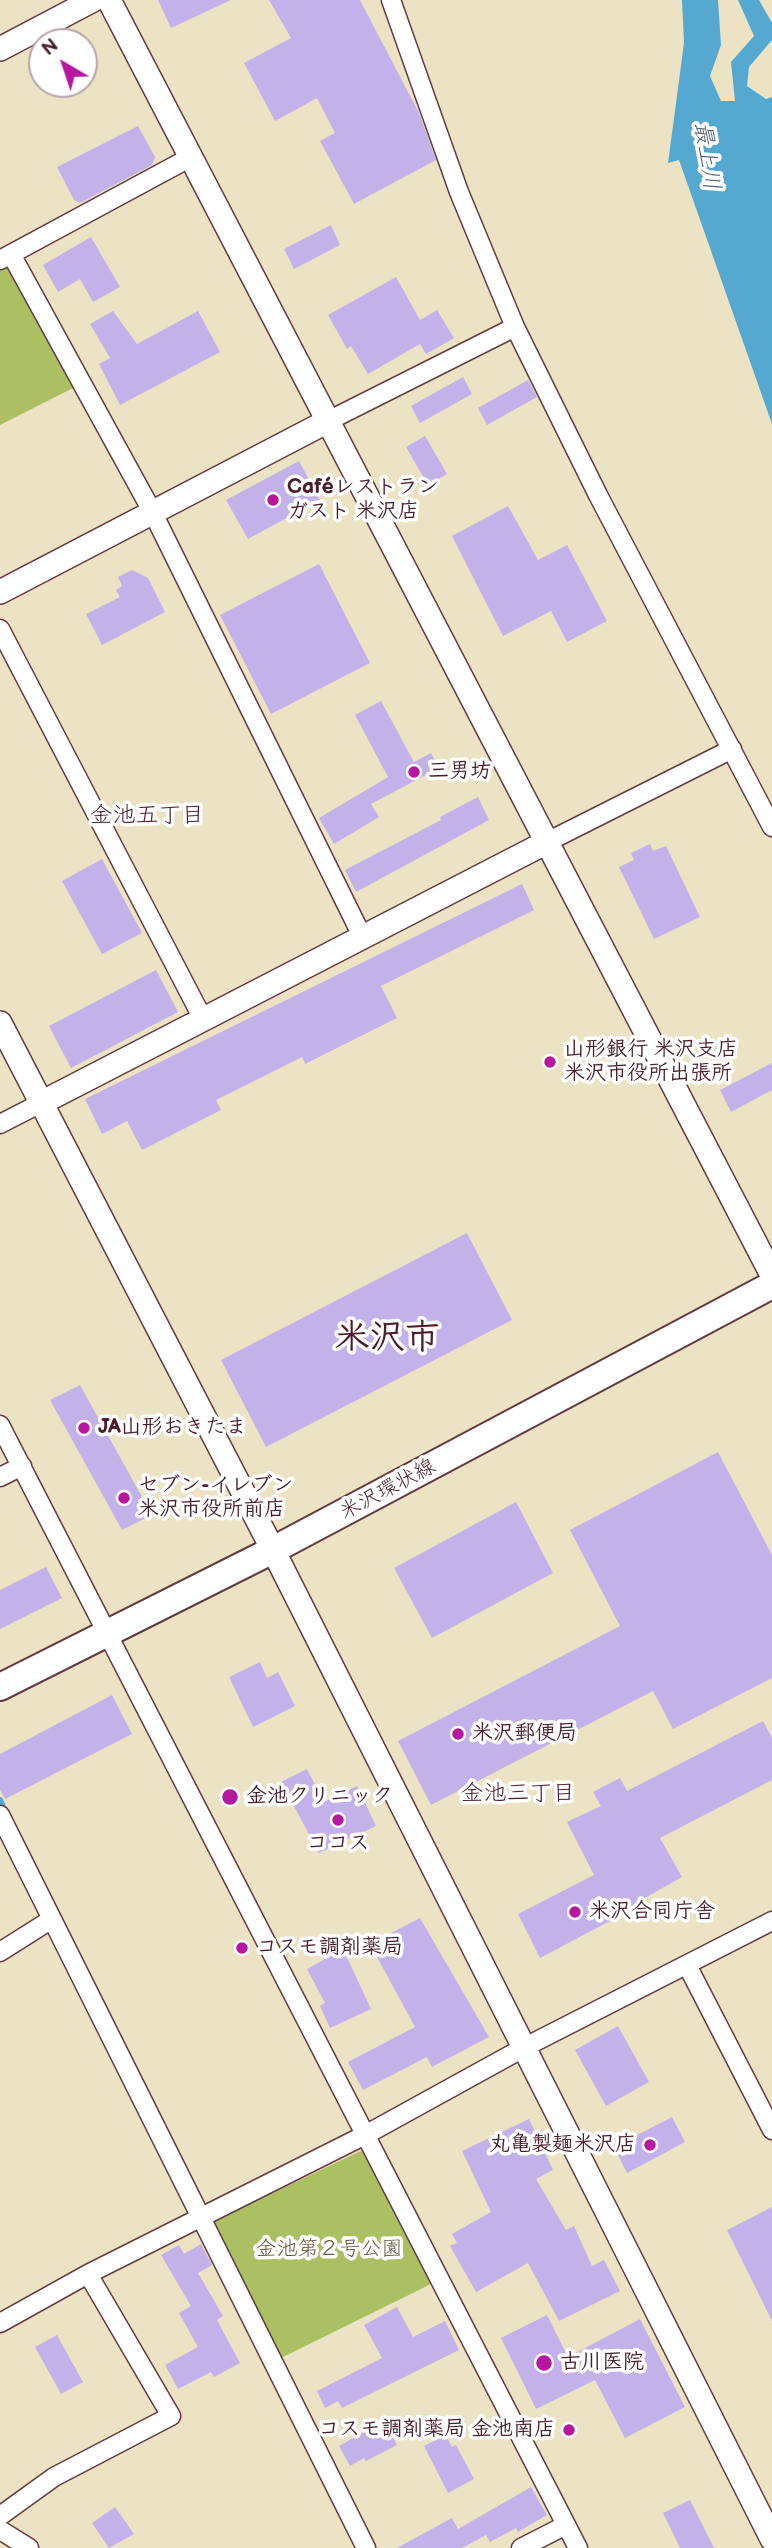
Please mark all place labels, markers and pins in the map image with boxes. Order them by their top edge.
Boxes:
place label: Caféレストラン ガスト 米沢店 [287,475,439,525]
marker: Caféレストラン ガスト 米沢店 [265,492,281,508]
place label: 三男坊 [428,759,491,785]
marker: 三男坊 [406,764,422,780]
place label: 山形銀行 米沢支店 米沢市役所出張所 [564,1037,738,1087]
marker: 山形銀行 米沢支店 米沢市役所出張所 [542,1054,558,1070]
place label: JA山形おきたま [98,1415,247,1441]
marker: JA山形おきたま [76,1420,92,1436]
place label: セブン-イレブン 米沢市役所前店 [138,1473,294,1523]
marker: セブン-イレブン 米沢市役所前店 [116,1490,132,1506]
place label: 米沢郵便局 [472,1721,577,1747]
marker: 米沢郵便局 [450,1726,466,1742]
place label: 金池クリニック [246,1784,393,1810]
marker: 金池クリニック [220,1787,240,1807]
marker: ココス [330,1812,346,1828]
place label: ココス [307,1831,369,1857]
place label: 米沢合同庁舎 [589,1899,715,1925]
marker: 米沢合同庁舎 [567,1904,583,1920]
place label: コスモ調剤薬局 [256,1935,403,1961]
marker: コスモ調剤薬局 [234,1940,250,1956]
place label: 丸亀製麺米沢店 [489,2132,636,2158]
marker: 丸亀製麺米沢店 [642,2137,658,2153]
place label: 古川医院 [560,2350,644,2376]
marker: 古川医院 [534,2353,554,2373]
place label: コスモ調剤薬局 金池南店 [318,2417,555,2443]
marker: コスモ調剤薬局 金池南店 [561,2422,577,2438]

